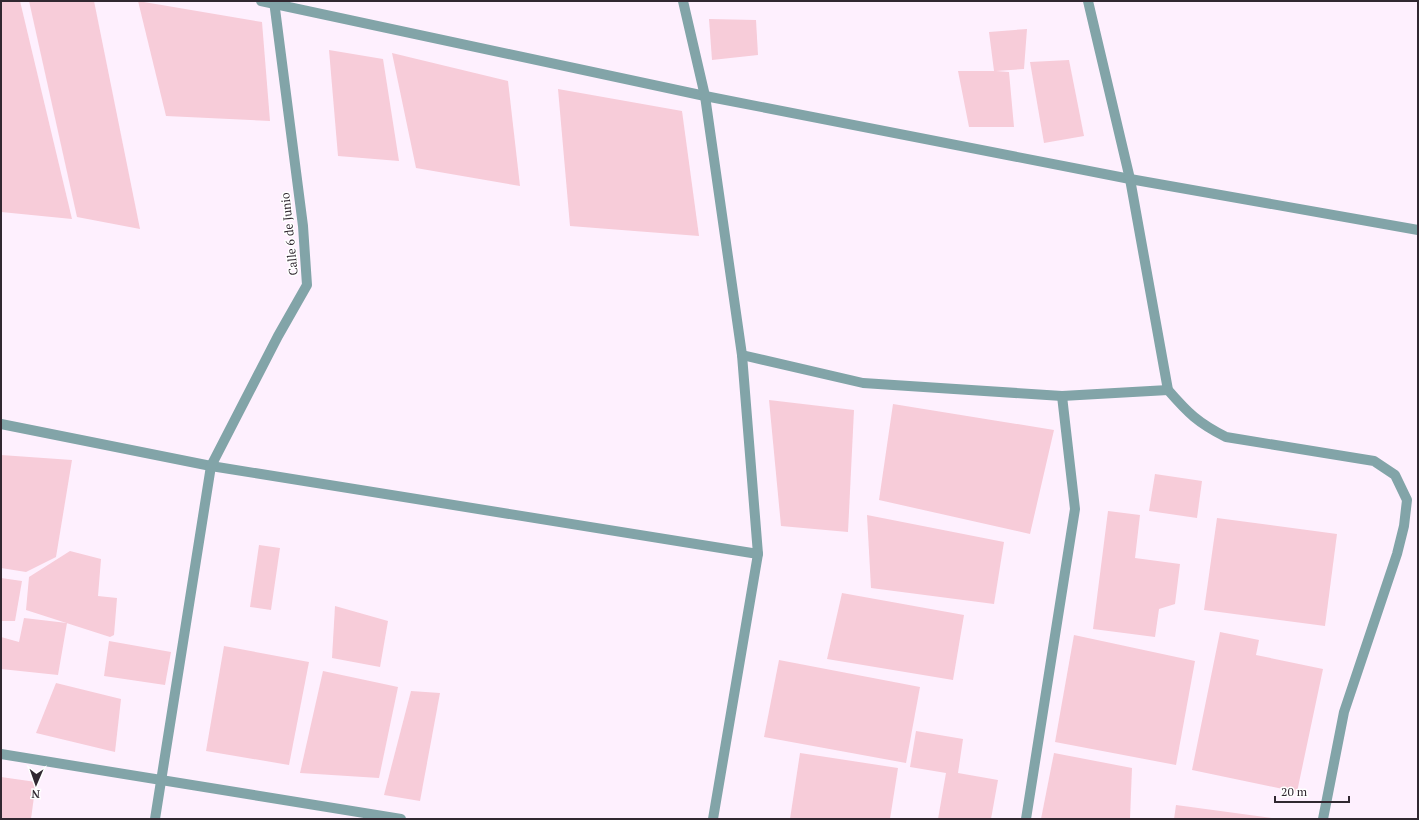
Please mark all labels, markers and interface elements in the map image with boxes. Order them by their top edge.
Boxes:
street label: Calle 6 de Junio [277,191,301,276]
north arrow [16,764,56,804]
scale bar [1275,778,1349,804]
text: 20 m [1281,784,1308,799]
text: N [31,787,40,801]

